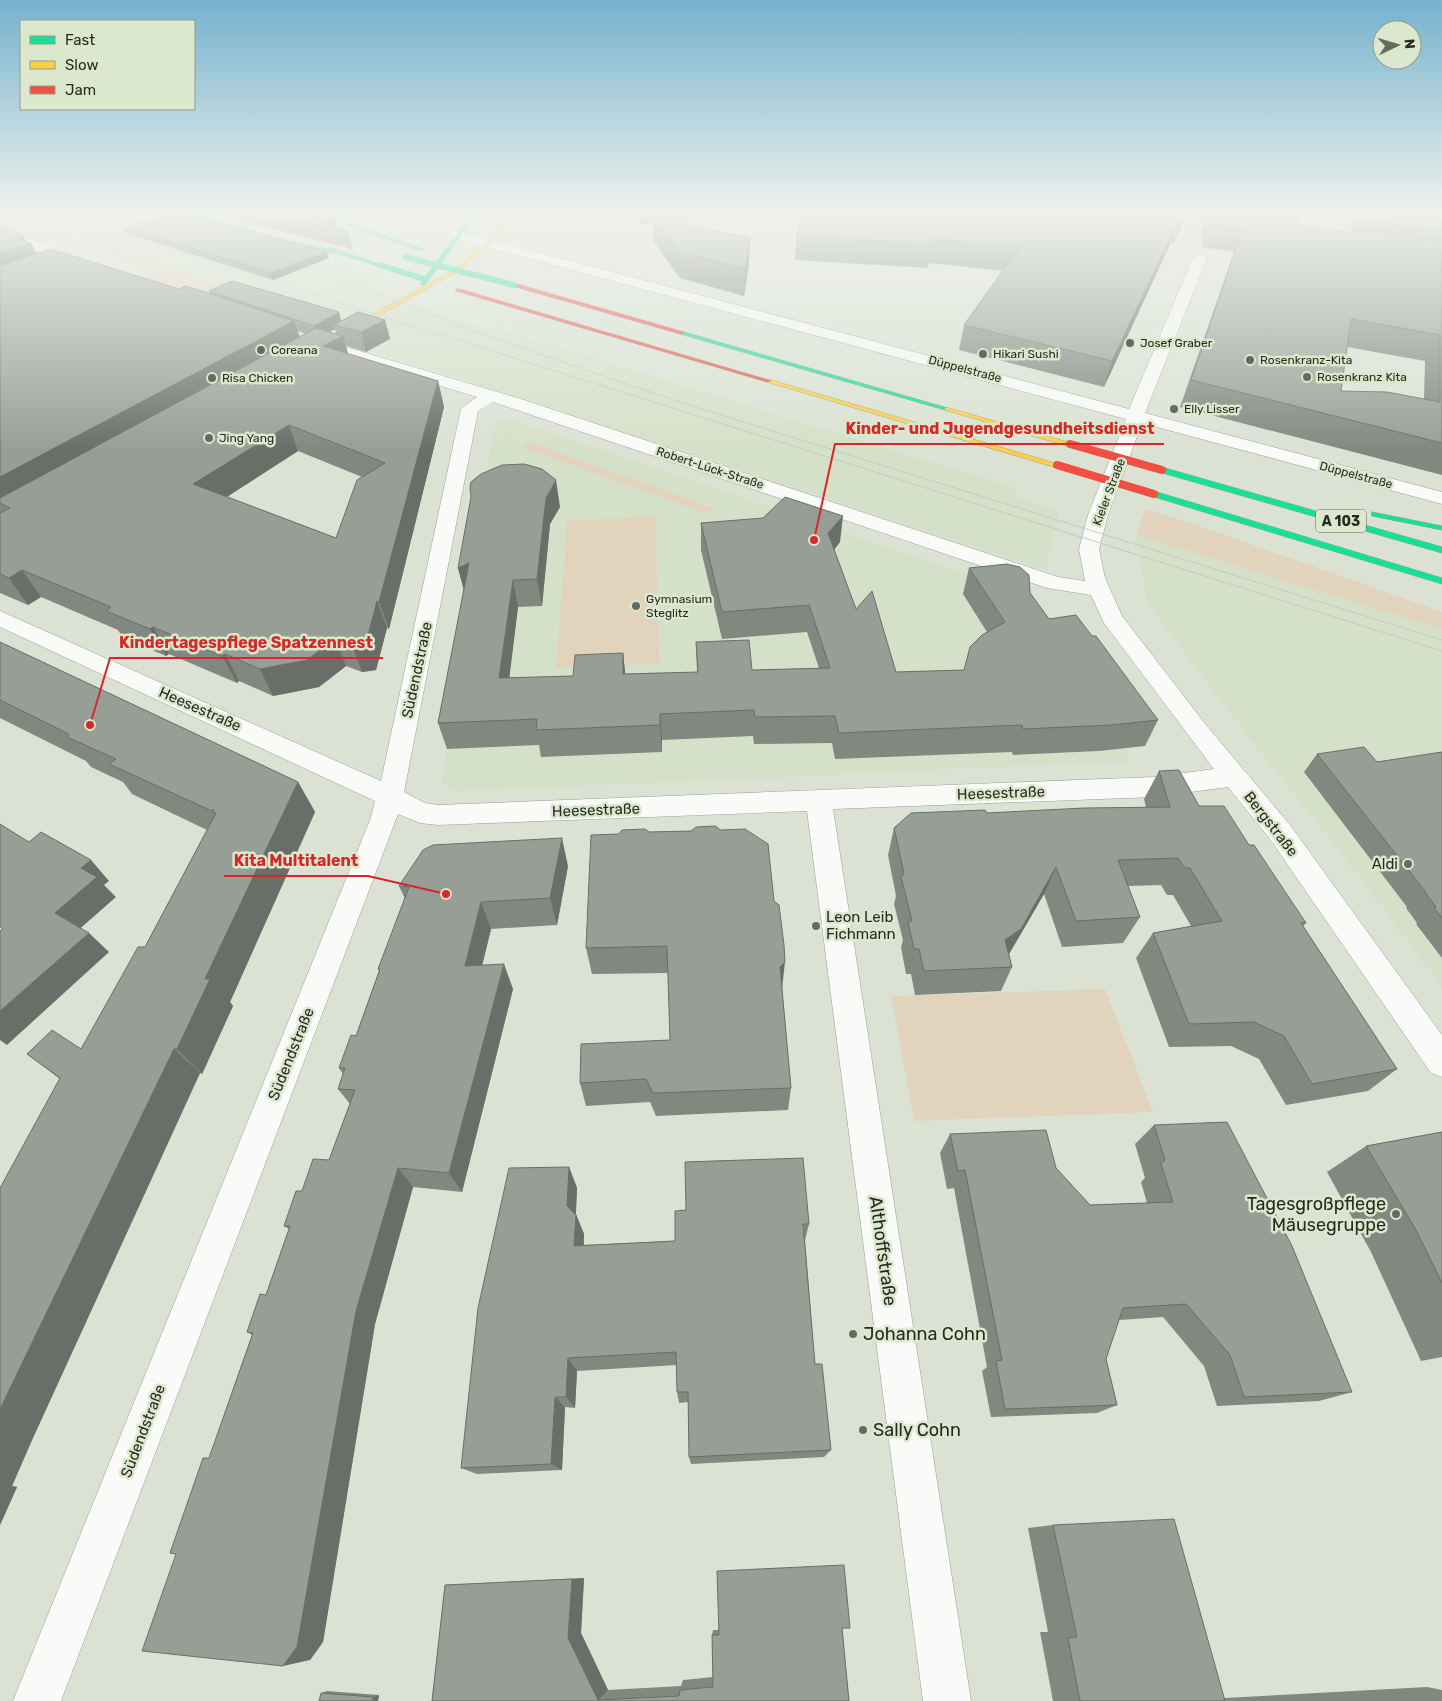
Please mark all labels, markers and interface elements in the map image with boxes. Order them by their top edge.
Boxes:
legend [20,20,195,110]
north arrow [1372,20,1422,70]
text: Fast [65,31,95,49]
text: N [1401,38,1418,50]
text: Slow [65,56,98,74]
text: Jam [65,81,96,99]
place label: Josef Graber [1140,336,1213,350]
marker: Josef Graber [1124,337,1136,349]
place label: Coreana [271,343,318,357]
marker: Coreana [255,344,267,356]
place label: Hikari Sushi [993,347,1059,361]
marker: Hikari Sushi [977,348,989,360]
street label: Düppelstraße [927,353,1003,386]
place label: Rosenkranz-Kita [1260,353,1352,367]
marker: Rosenkranz-Kita [1244,354,1256,366]
place label: Rosenkranz Kita [1317,370,1407,384]
place label: Risa Chicken [222,371,293,385]
marker: Rosenkranz Kita [1301,371,1313,383]
marker: Risa Chicken [206,372,218,384]
place label: Elly Lisser [1184,402,1240,416]
marker: Elly Lisser [1168,403,1180,415]
callout: Kinder- und Jugendgesundheitsdienst [835,413,1164,444]
text: Kinder- und Jugendgesundheitsdienst [846,419,1155,438]
place label: Jing Yang [219,431,274,445]
marker: Jing Yang [203,432,215,444]
street label: Robert-Lück-Straße [655,444,766,492]
street label: Kieler Straße [1090,456,1128,528]
street label: Düppelstraße [1318,459,1394,492]
road number: A 103 [1316,510,1366,532]
place label: Gymnasium Steglitz [646,592,712,620]
marker: Gymnasium Steglitz [630,600,642,612]
street label: Südendstraße [398,620,436,720]
callout: Kindertagespflege Spatzennest [110,627,383,658]
text: Kindertagespflege Spatzennest [119,633,373,652]
street label: Heesestraße [156,683,244,735]
street label: Heesestraße [957,782,1045,804]
street label: Bergstraße [1240,788,1302,860]
street label: Heesestraße [552,799,640,821]
callout: Kita Multitalent [224,845,368,876]
text: Kita Multitalent [234,851,359,870]
place label: Aldi [1372,855,1398,873]
marker: Aldi [1402,858,1414,870]
place label: Leon Leib Fichmann [826,908,896,943]
marker: Leon Leib Fichmann [810,920,822,932]
street label: Südendstraße [264,1005,318,1103]
place label: Tagesgroßpflege Mäusegruppe [1247,1193,1386,1236]
street label: Althoffstraße [864,1195,902,1307]
marker: Tagesgroßpflege Mäusegruppe [1390,1208,1402,1220]
place label: Johanna Cohn [863,1323,986,1345]
marker: Johanna Cohn [847,1328,859,1340]
street label: Südendstraße [117,1382,169,1480]
place label: Sally Cohn [873,1419,961,1441]
marker: Sally Cohn [857,1424,869,1436]

